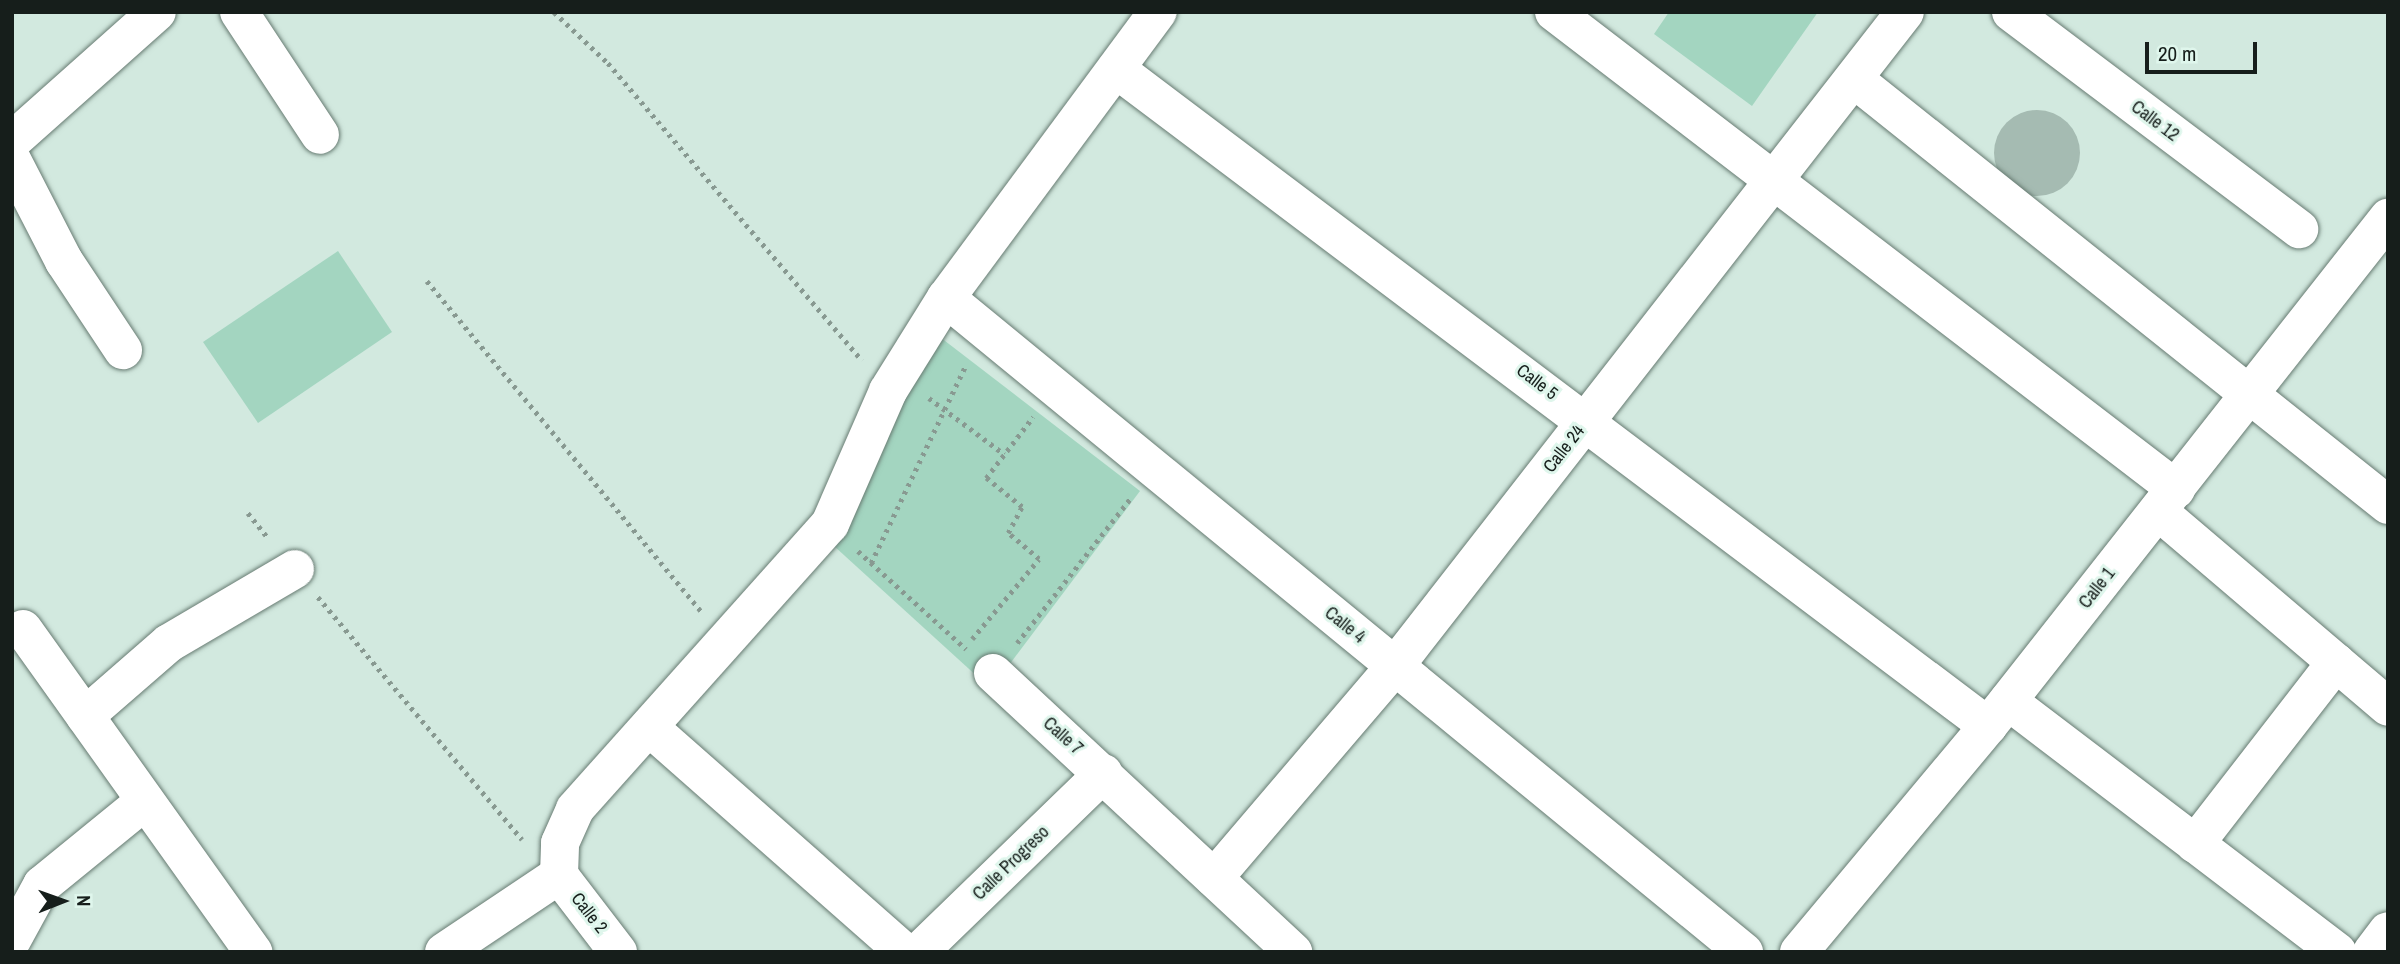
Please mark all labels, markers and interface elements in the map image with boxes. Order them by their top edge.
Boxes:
scale bar [2148,28,2260,72]
text: 20 m [2158,39,2196,68]
street label: Calle 12 [2127,96,2183,146]
street label: Calle 5 [1512,360,1562,404]
street label: Calle 24 [1539,421,1589,477]
street label: Calle 1 [2074,563,2120,613]
street label: Calle 4 [1320,602,1370,648]
street label: Calle 7 [1039,713,1087,759]
street label: Calle Progreso [968,821,1054,905]
north arrow [28,866,98,936]
street label: Calle 2 [566,888,612,938]
text: N [71,895,97,906]

